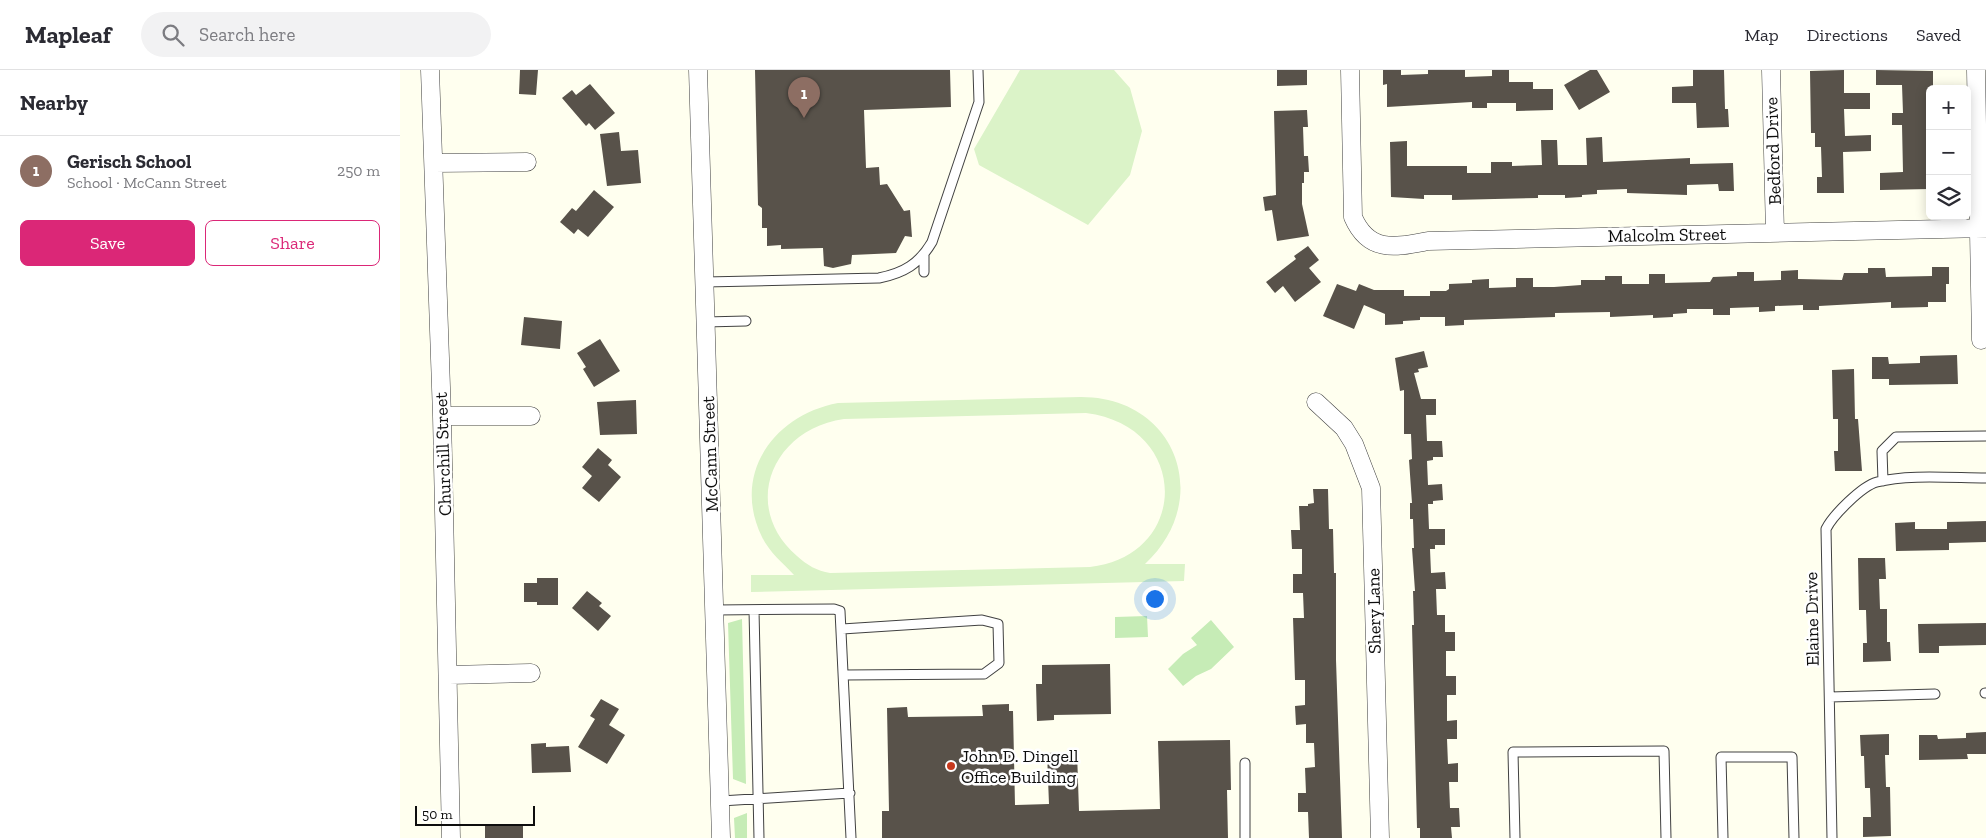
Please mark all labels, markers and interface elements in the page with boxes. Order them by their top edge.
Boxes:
search box [141,12,491,57]
text: Mapleaf [25,20,111,49]
icon: search [159,21,187,49]
text: Search here [199,23,295,46]
text: Map [1744,24,1779,46]
text: Directions [1807,24,1888,46]
text: Saved [1916,24,1961,46]
pin: 1 [788,77,820,118]
map controls [1926,85,1971,220]
button: + [1926,85,1971,130]
text: Nearby [20,90,88,115]
street label: Bedford Drive [1760,97,1786,205]
button: − [1926,130,1971,175]
text: Gerisch School [67,150,191,173]
text: 1 [33,161,39,180]
text: 250 m [337,161,380,180]
text: School · McCann Street [67,173,227,192]
button: layers [1926,175,1971,220]
button: Save [20,220,195,266]
button: Share [205,220,380,266]
street label: Malcolm Street [1608,223,1727,247]
street label: Churchill Street [430,391,456,516]
street label: McCann Street [697,395,723,512]
street label: Shery Lane [1362,568,1386,654]
street label: Elaine Drive [1800,572,1824,666]
your location [1142,586,1168,612]
place label: John D. Dingell Office Building [961,745,1079,788]
marker: John D. Dingell Office Building [945,760,957,772]
scale bar [415,803,535,826]
text: 50 m [422,806,453,823]

